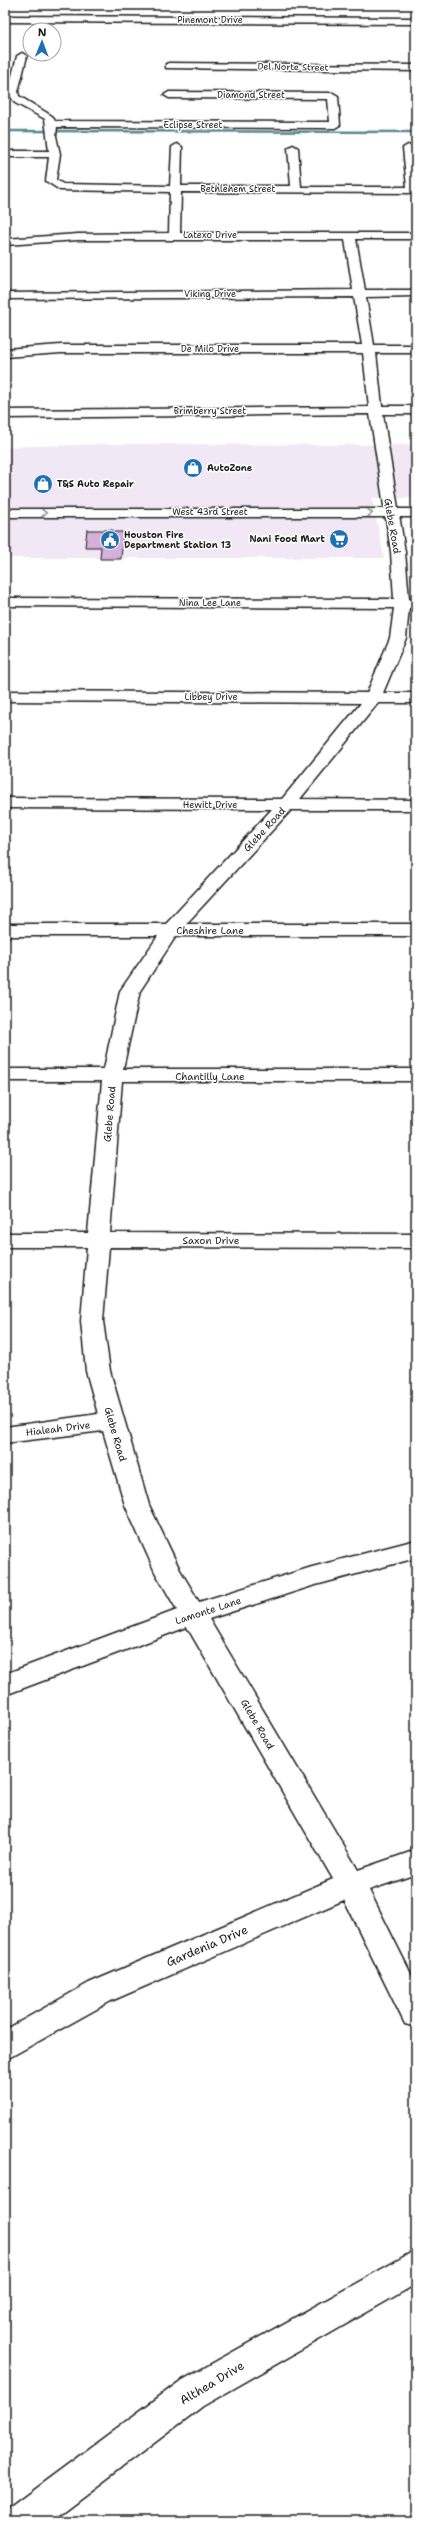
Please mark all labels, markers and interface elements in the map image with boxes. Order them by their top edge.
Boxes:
street label: Pinemont Drive [177,14,243,26]
north arrow [22,22,62,62]
text: N [38,25,47,40]
street label: Del Norte Street [257,60,329,74]
street label: Diamond Street [217,89,285,101]
street label: Eclipse Street [164,119,222,131]
street label: Bethlehem Street [201,183,276,195]
street label: Latexo Drive [183,229,237,241]
street label: Viking Drive [184,288,236,300]
street label: De Milo Drive [181,343,239,355]
street label: Brimberry Street [174,405,246,417]
shop icon: AutoZone [182,457,204,479]
place label: AutoZone [207,462,253,474]
shop icon: T&S Auto Repair [32,473,54,495]
place label: T&S Auto Repair [57,478,134,490]
street label: Glebe Road [381,497,404,555]
street label: West 43rd Street [172,506,248,518]
one-way arrow [41,509,47,517]
one-way arrow [367,509,373,517]
supermarket icon: Nani Food Mart [328,528,350,550]
public building icon: Houston Fire Department Station 13 [99,529,121,551]
place label: Houston Fire Department Station 13 [124,529,231,551]
place label: Nani Food Mart [249,533,326,545]
street label: Nina Lee Lane [179,597,241,609]
street label: Libbey Drive [184,691,238,703]
street label: Hewitt Drive [183,799,237,811]
street label: Glebe Road [240,804,289,854]
street label: Cheshire Lane [176,924,244,937]
street label: Chantilly Lane [175,1070,245,1083]
street label: Glebe Road [101,1085,118,1143]
street label: Saxon Drive [183,1234,240,1247]
street label: Glebe Road [102,1405,130,1464]
street label: Hialeah Drive [25,1418,91,1439]
street label: Lamonte Lane [173,1594,243,1627]
street label: Glebe Road [238,1697,278,1752]
street label: Gardenia Drive [164,1922,250,1970]
street label: Althea Drive [177,2357,247,2408]

